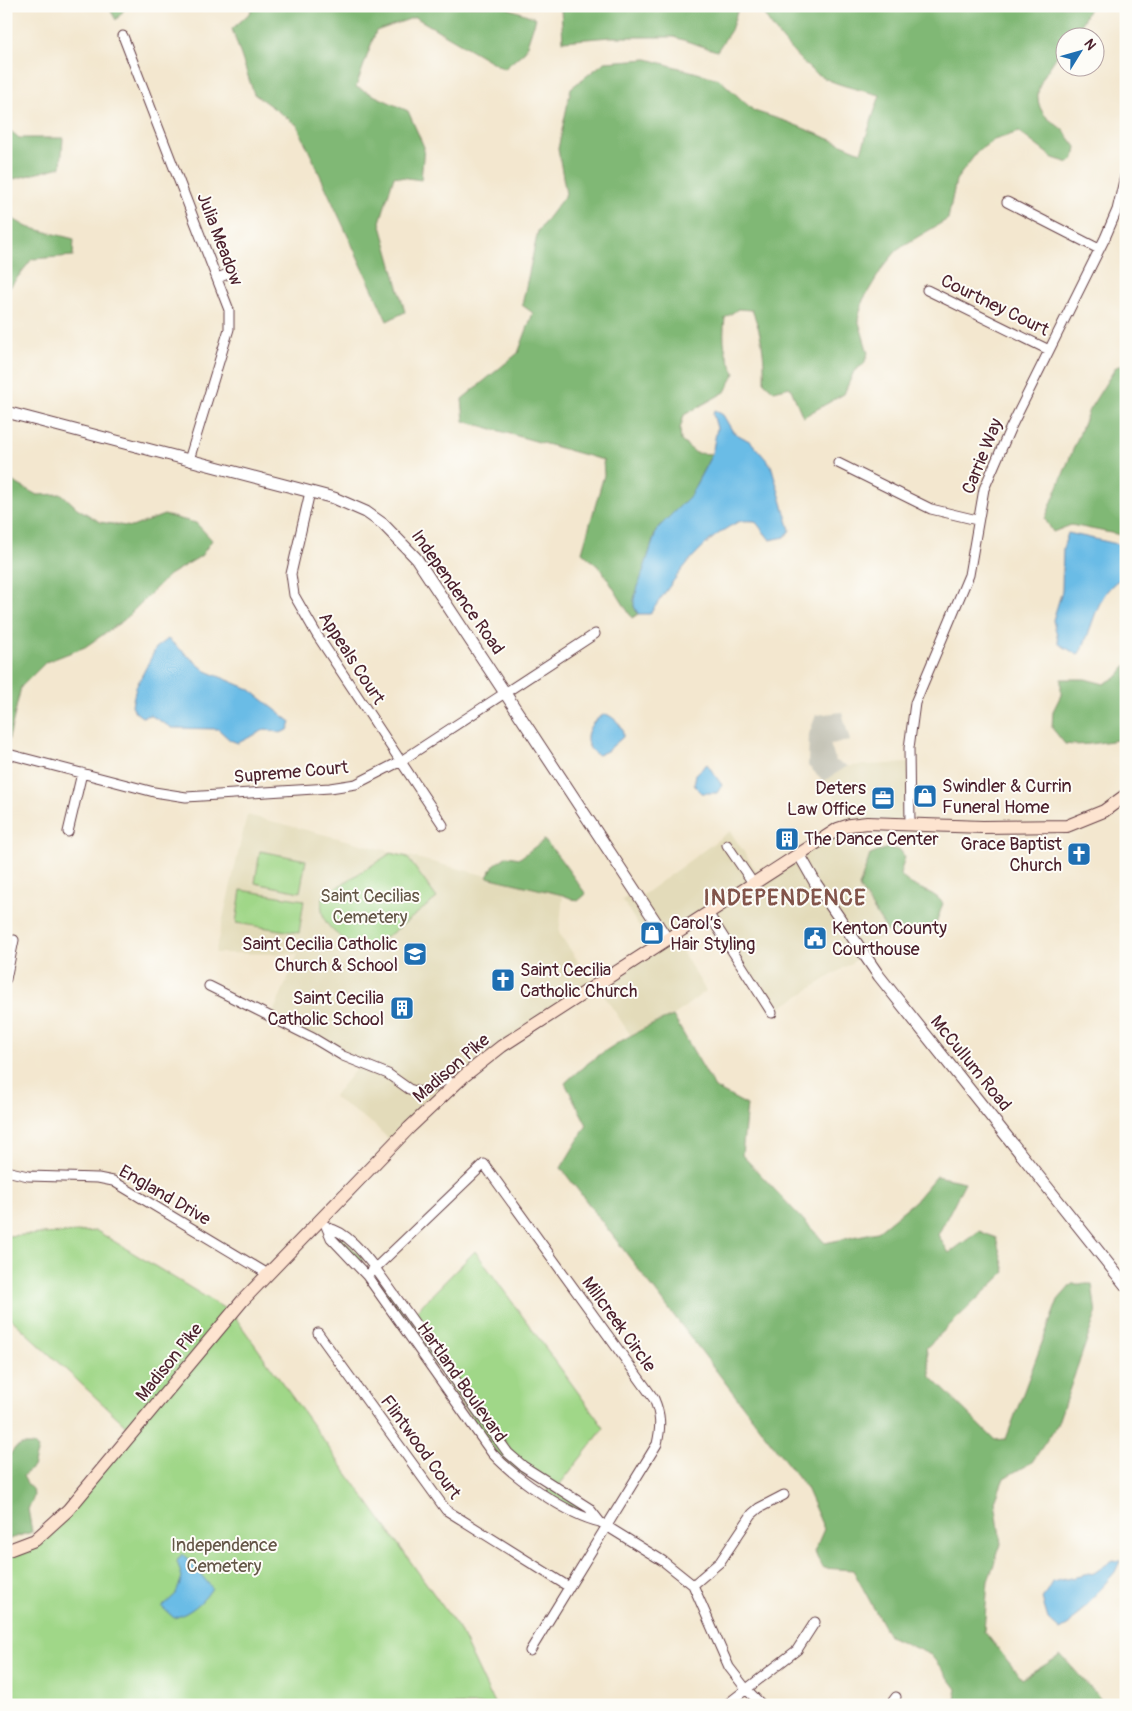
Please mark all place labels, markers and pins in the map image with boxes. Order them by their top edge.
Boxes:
place label: Swindler & Currin Funeral Home [942,775,1072,819]
place label: Deters Law Office [787,777,866,821]
shop icon: Swindler & Currin Funeral Home [912,783,938,809]
office icon: Deters Law Office [870,785,896,811]
building icon: The Dance Center [774,826,800,852]
place label: The Dance Center [804,828,939,851]
place label: Grace Baptist Church [961,833,1063,877]
church icon: Grace Baptist Church [1066,841,1092,867]
place label: Carol’s Hair Styling [670,912,755,956]
place label: Kenton County Courthouse [832,917,947,961]
shop icon: Carol’s Hair Styling [639,920,665,946]
public building icon: Kenton County Courthouse [802,925,828,951]
place label: Saint Cecilia Catholic Church & School [242,933,398,977]
school or university icon: Saint Cecilia Catholic Church & School [402,941,428,967]
place label: Saint Cecilia Catholic Church [520,959,637,1003]
church icon: Saint Cecilia Catholic Church [490,967,516,993]
place label: Saint Cecilia Catholic School [267,987,384,1031]
building icon: Saint Cecilia Catholic School [389,995,415,1021]

